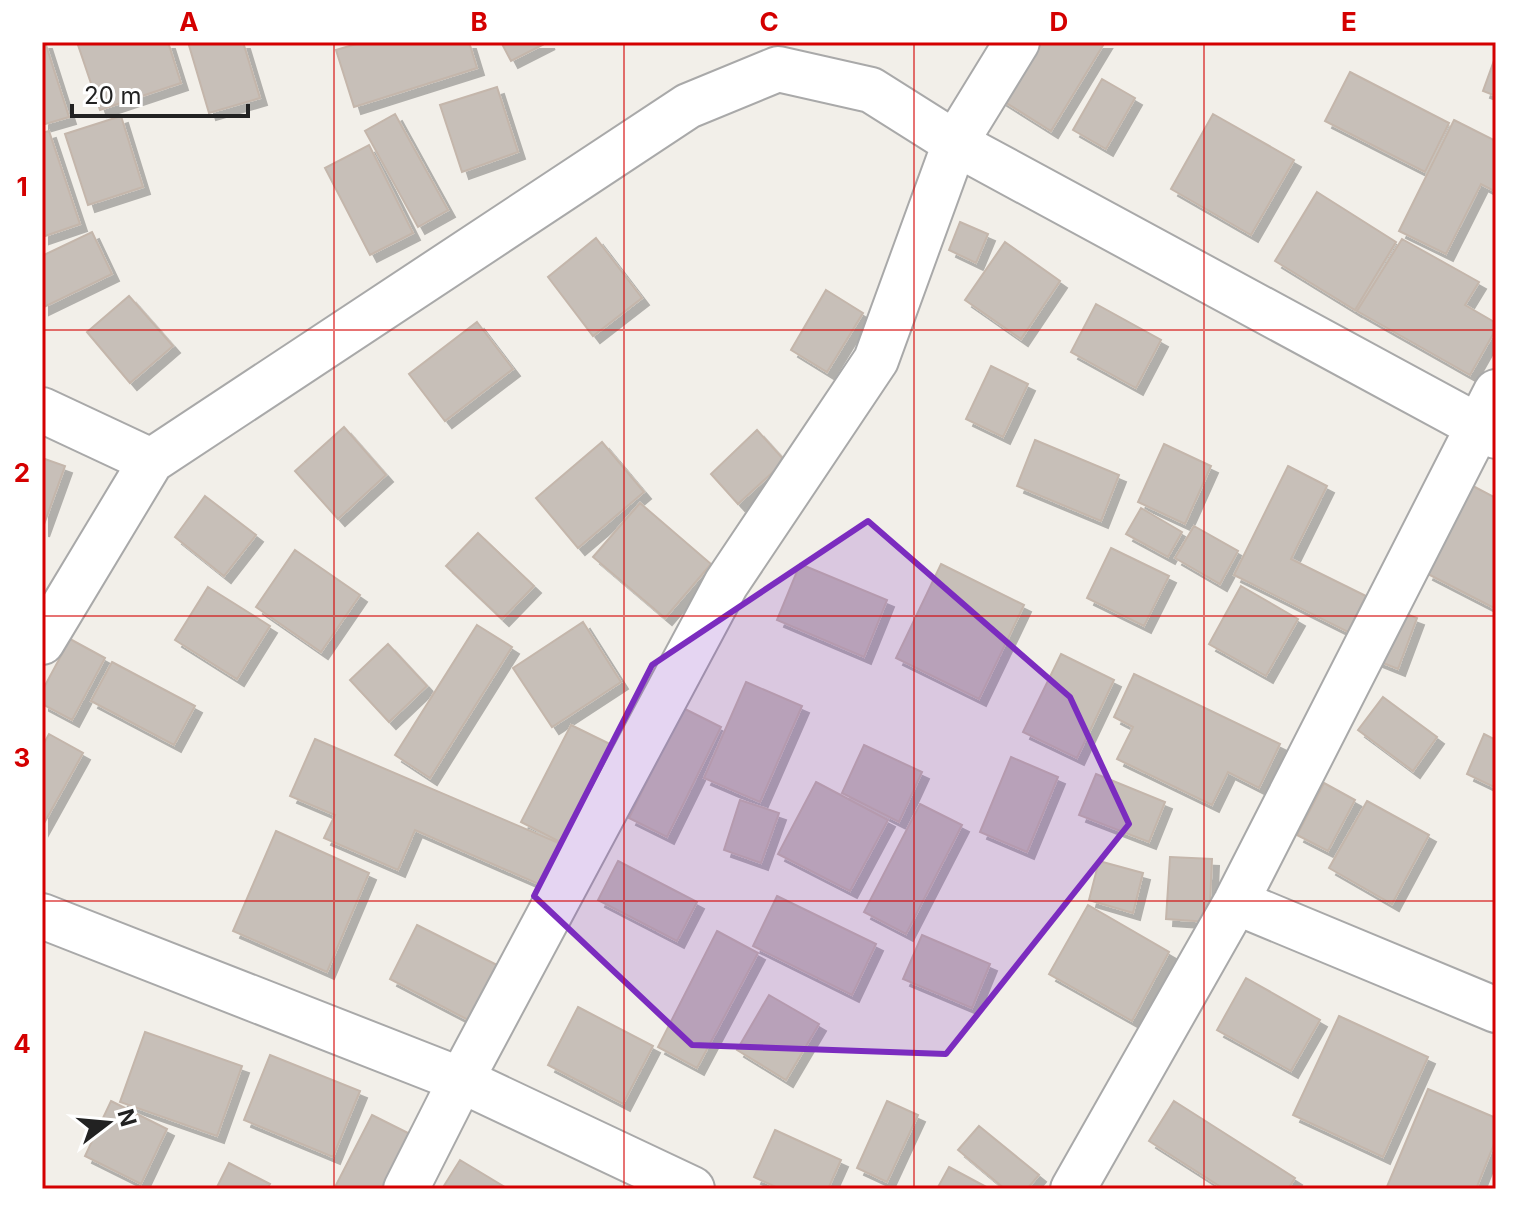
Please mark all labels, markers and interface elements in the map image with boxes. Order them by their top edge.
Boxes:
text: A [179,6,199,37]
text: B [470,6,488,37]
text: C [759,6,779,37]
text: D [1050,6,1068,37]
text: E [1341,6,1357,37]
scale bar [72,68,248,118]
text: 20 m [84,81,142,110]
text: 1 [16,171,28,202]
text: 2 [14,457,30,488]
text: 3 [14,742,30,773]
text: 4 [13,1028,31,1059]
north arrow [68,1083,148,1163]
text: N [112,1106,142,1129]

